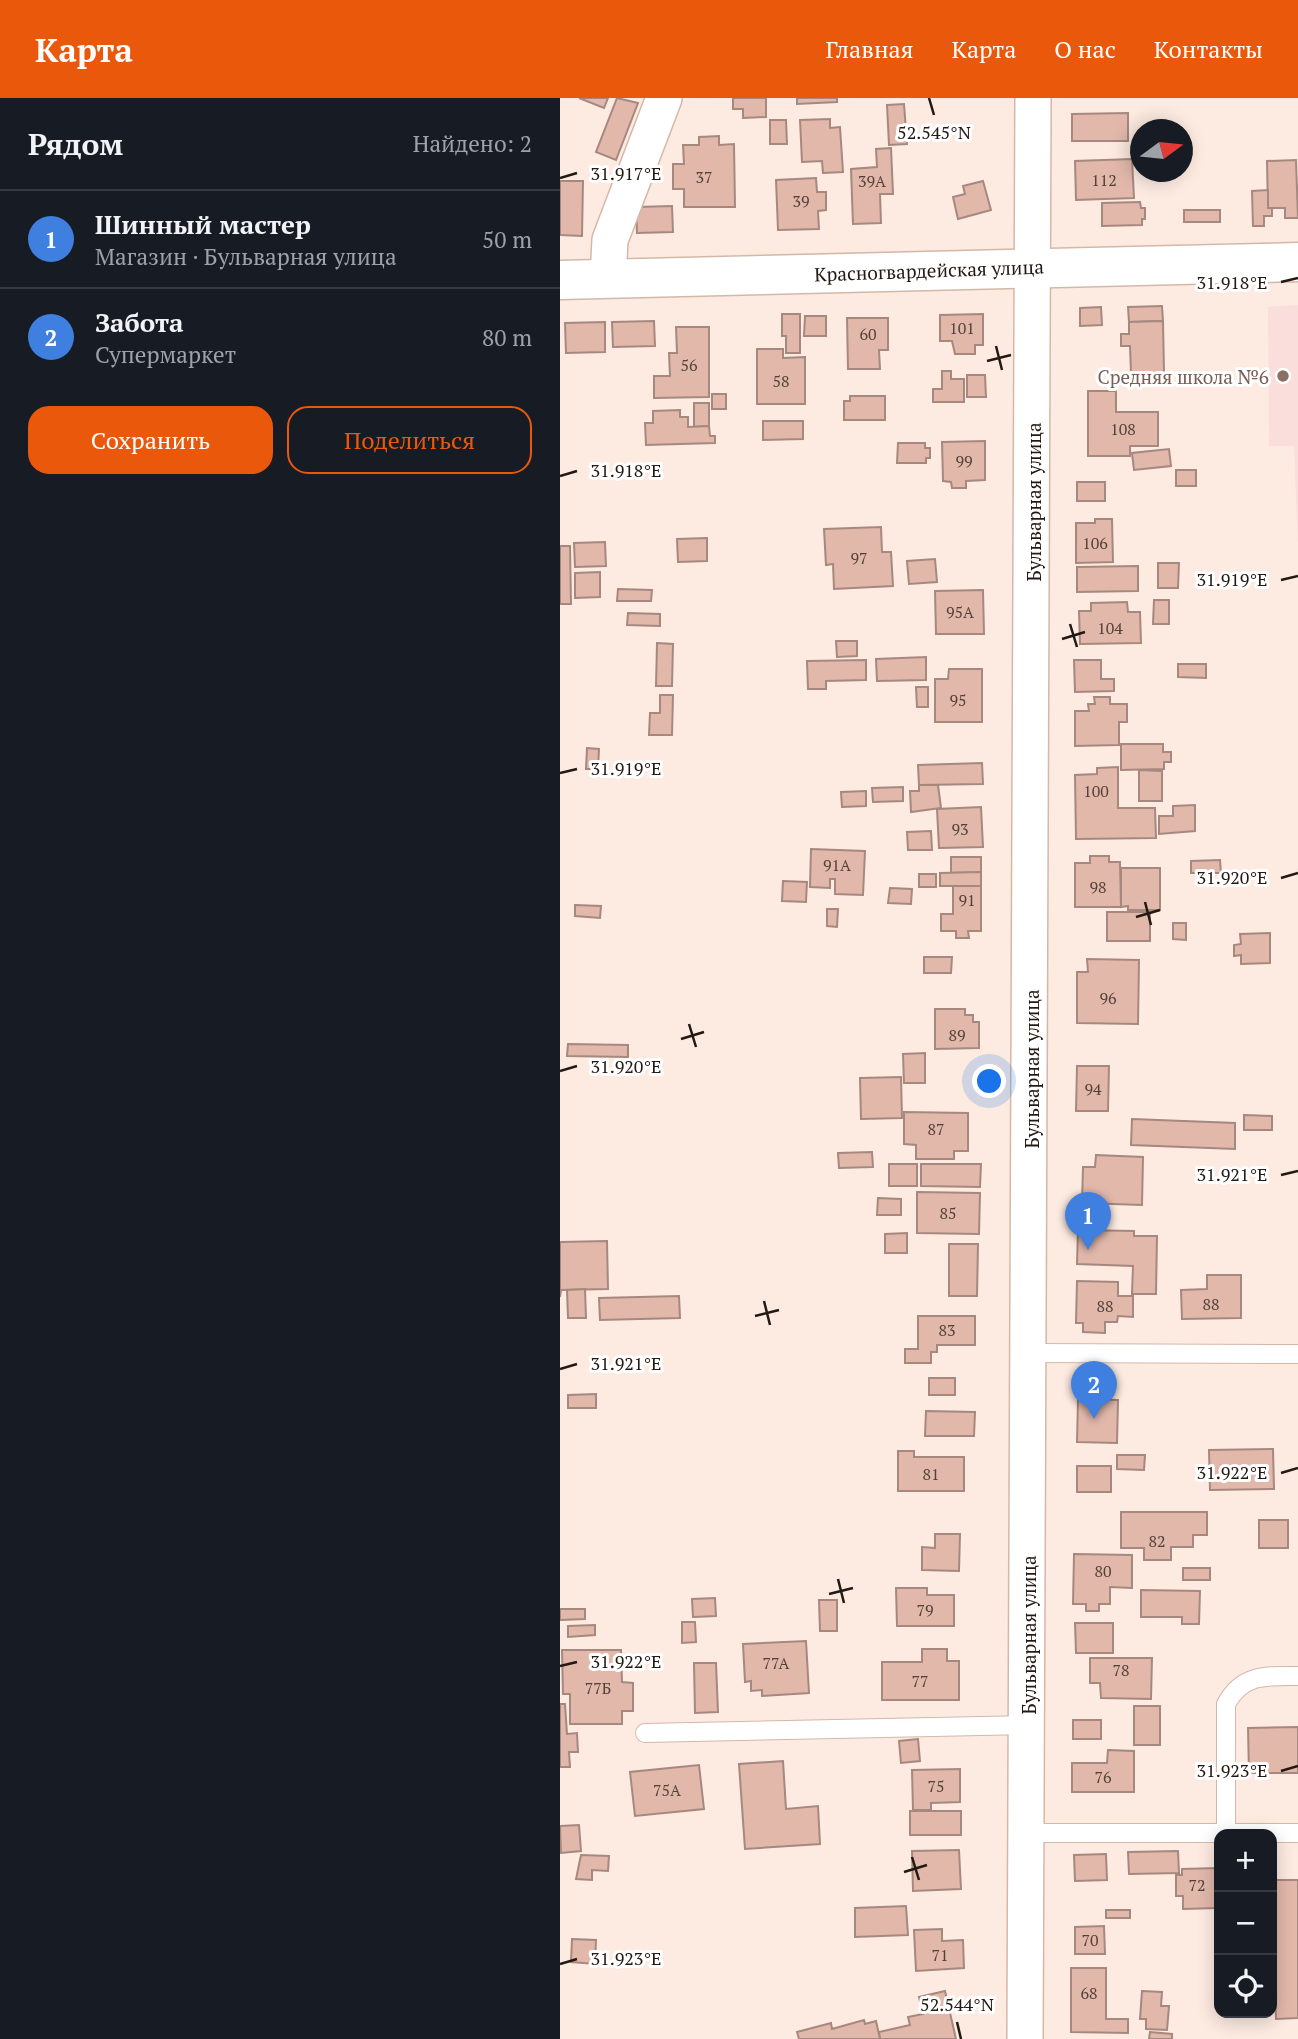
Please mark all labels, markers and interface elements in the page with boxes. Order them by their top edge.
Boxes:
text: Карта [35,28,133,71]
text: Главная [825,33,913,65]
text: Карта [951,33,1016,65]
text: О нас [1054,33,1116,65]
text: Контакты [1154,33,1263,65]
north arrow [1130,119,1193,182]
text: 52.545°N [897,120,971,144]
text: Рядом [28,124,123,164]
text: Найдено: 2 [413,128,532,159]
text: 31.917°E [590,161,662,185]
house number: 37 [695,166,713,188]
house number: 112 [1091,169,1117,191]
house number: 39А [858,170,886,192]
house number: 39 [792,190,810,212]
text: Шинный мастер [95,207,311,241]
text: 1 [45,224,58,255]
text: 50 m [482,224,532,255]
text: Магазин · Бульварная улица [95,241,397,272]
street label: Красногвардейская улица [814,253,1045,286]
text: 31.918°E [1196,270,1268,294]
text: Забота [95,305,184,339]
house number: 101 [949,317,975,339]
text: 2 [45,322,58,353]
text: 80 m [482,322,532,353]
house number: 60 [859,323,877,345]
text: Супермаркет [95,339,236,370]
house number: 56 [680,354,698,376]
place label: Средняя школа №6 [1098,364,1269,389]
marker: Средняя школа №6 [1275,368,1291,384]
house number: 58 [772,370,790,392]
button: Сохранить [28,406,273,474]
button: Поделиться [287,406,532,474]
house number: 108 [1110,418,1136,440]
street label: Бульварная улица [1021,422,1046,582]
house number: 99 [955,450,973,472]
text: 31.918°E [590,458,662,482]
house number: 106 [1082,532,1108,554]
house number: 97 [850,547,868,569]
text: 31.919°E [1196,567,1268,591]
house number: 95А [946,601,974,623]
house number: 104 [1097,617,1123,639]
house number: 95 [949,689,967,711]
text: 31.919°E [590,756,662,780]
house number: 100 [1083,780,1109,802]
house number: 93 [951,818,969,840]
house number: 91А [823,854,851,876]
text: 31.920°E [1196,865,1268,889]
house number: 98 [1089,876,1107,898]
house number: 91 [958,889,976,911]
house number: 96 [1099,987,1117,1009]
street label: Бульварная улица [1019,989,1044,1149]
house number: 89 [948,1024,966,1046]
text: 31.920°E [590,1054,662,1078]
your location [972,1064,1006,1098]
house number: 94 [1084,1078,1102,1100]
house number: 87 [927,1118,945,1140]
text: 31.921°E [1196,1162,1268,1186]
pin: 1 [1065,1192,1111,1250]
house number: 85 [939,1202,957,1224]
house number: 88 [1202,1293,1220,1315]
house number: 88 [1096,1295,1114,1317]
house number: 83 [938,1319,956,1341]
text: 31.921°E [590,1351,662,1375]
pin: 2 [1071,1361,1117,1419]
text: 31.922°E [1196,1460,1268,1484]
house number: 81 [922,1463,940,1485]
house number: 82 [1148,1530,1166,1552]
street label: Бульварная улица [1016,1555,1041,1715]
house number: 80 [1094,1560,1112,1582]
house number: 79 [916,1599,934,1621]
text: 31.922°E [590,1649,662,1673]
house number: 77А [763,1652,789,1674]
house number: 78 [1112,1659,1130,1681]
house number: 77 [911,1670,929,1692]
house number: 77Б [585,1677,611,1699]
text: 31.923°E [1196,1758,1268,1782]
house number: 76 [1094,1766,1112,1788]
house number: 75 [927,1775,945,1797]
house number: 75А [653,1779,681,1801]
map controls [1214,1829,1277,2018]
button: + [1214,1829,1277,1892]
house number: 72 [1188,1874,1206,1896]
button: − [1214,1892,1277,1955]
house number: 70 [1081,1929,1099,1951]
house number: 71 [931,1944,949,1966]
text: 31.923°E [590,1946,662,1970]
button: locate [1214,1955,1277,2018]
house number: 68 [1080,1982,1098,2004]
text: 52.544°N [920,1992,994,2016]

